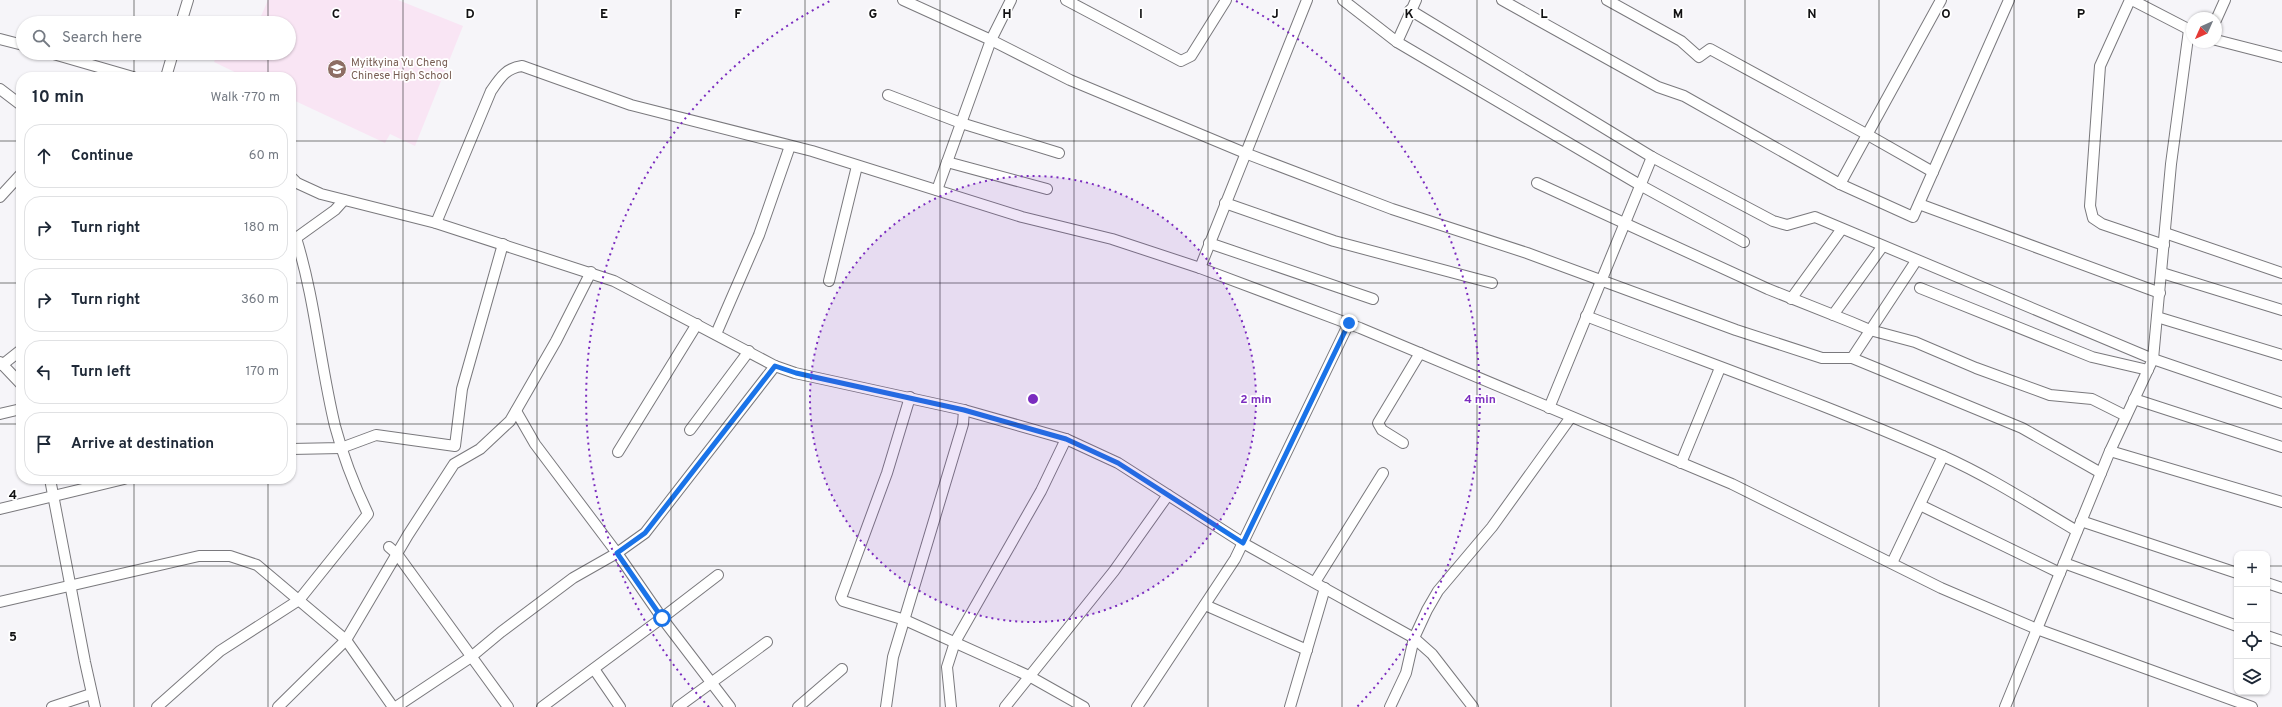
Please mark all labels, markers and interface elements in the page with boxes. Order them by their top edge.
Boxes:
text: C [332,7,340,23]
text: D [465,7,475,23]
text: E [600,7,608,23]
text: F [734,7,742,23]
text: G [869,7,878,23]
text: H [1002,7,1012,23]
text: I [1139,7,1143,23]
text: J [1271,7,1279,23]
text: K [1404,7,1414,23]
text: L [1540,7,1548,23]
text: M [1673,7,1683,23]
text: N [1807,7,1817,23]
text: O [1941,7,1951,23]
text: P [2077,7,2086,23]
north arrow [2186,12,2222,48]
search box [16,16,296,60]
icon: search [30,27,52,49]
text: Search here [62,29,142,48]
place label: Myitkyina Yu Cheng Chinese High School [351,56,452,83]
school or university icon: Myitkyina Yu Cheng Chinese High School [326,58,348,80]
text: 10 min [32,87,84,109]
text: Walk · 770 m [211,90,280,106]
icon: ahead [33,145,55,167]
text: Continue [71,147,133,166]
text: 60 m [249,148,279,164]
icon: right [33,217,55,239]
text: Turn right [71,219,140,238]
text: 180 m [244,220,279,236]
icon: right [33,289,55,311]
text: Turn right [71,291,140,310]
text: 360 m [241,292,279,308]
route end [1340,314,1358,332]
icon: left [33,361,55,383]
text: Turn left [71,363,131,382]
text: 170 m [245,364,279,380]
centre of rings [1026,392,1040,406]
text: 2 min [1240,392,1272,408]
text: 4 min [1464,392,1496,408]
icon: arrive [33,433,55,455]
text: Arrive at destination [71,435,214,454]
text: 4 [9,488,17,504]
map controls [2234,551,2270,695]
button: + [2234,551,2270,587]
button: − [2234,587,2270,623]
route start [653,609,671,627]
button: locate [2234,623,2270,659]
text: 5 [9,630,17,646]
button: layers [2234,659,2270,695]

